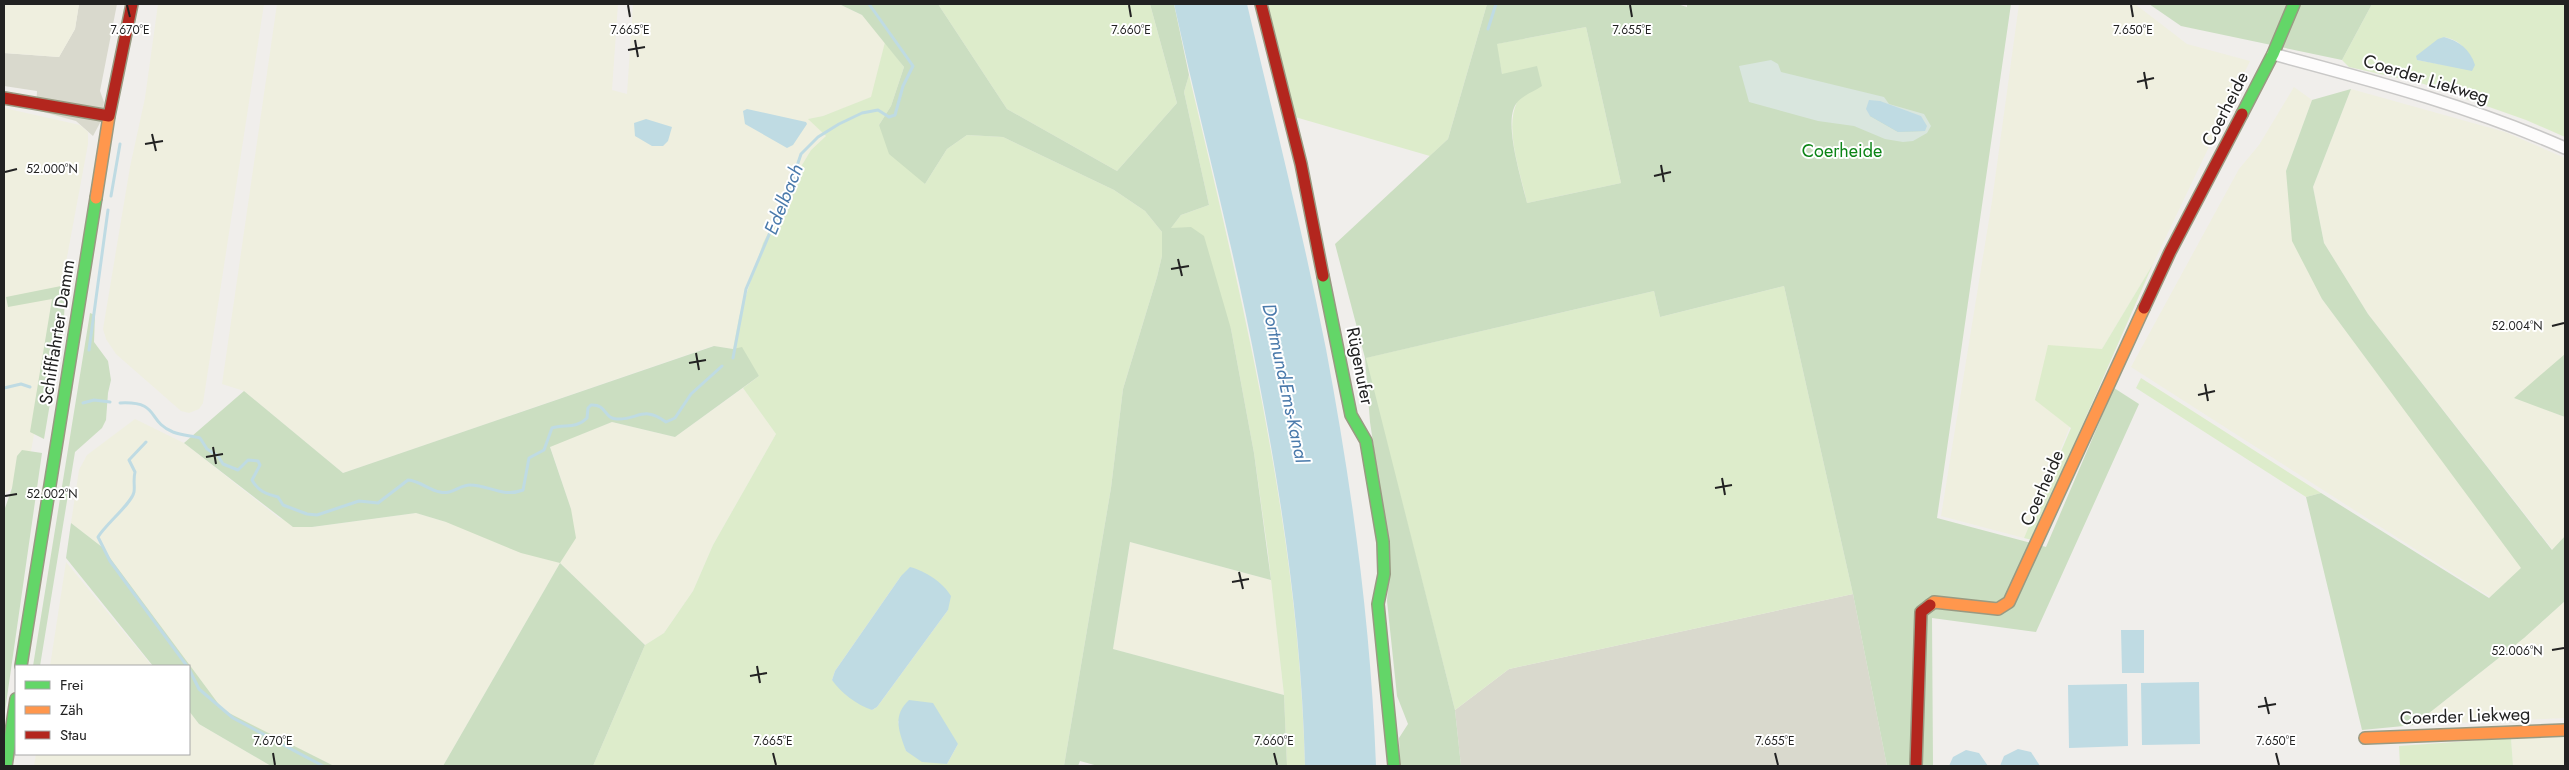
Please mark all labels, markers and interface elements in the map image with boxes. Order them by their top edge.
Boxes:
text: 7.670°E [110,21,150,39]
text: 7.665°E [610,21,650,39]
text: 7.660°E [1111,21,1151,39]
text: 7.655°E [1612,21,1652,39]
text: 7.650°E [2113,21,2153,39]
street label: Coerder Liekweg [2360,47,2492,111]
street label: Coerheide [2195,67,2255,151]
park label: Coerheide [1802,138,1882,164]
text: 52.000°N [26,160,78,178]
water label: Edelbach [757,160,810,239]
street label: Schifffahrter Damm [33,258,81,406]
water label: Dortmund-Ems-Kanal [1255,301,1316,466]
text: 52.004°N [2491,317,2543,335]
street label: Rügenufer [1340,325,1380,408]
street label: Coerheide [2014,446,2070,530]
text: 52.002°N [26,485,78,503]
text: 52.006°N [2491,642,2543,660]
legend [15,665,190,755]
text: Frei [60,674,84,696]
text: Zäh [60,699,83,721]
street label: Coerder Liekweg [2399,701,2531,731]
text: Stau [60,724,87,746]
text: 7.670°E [253,732,293,750]
text: 7.665°E [753,732,793,750]
text: 7.660°E [1254,732,1294,750]
text: 7.655°E [1755,732,1795,750]
text: 7.650°E [2256,732,2296,750]

